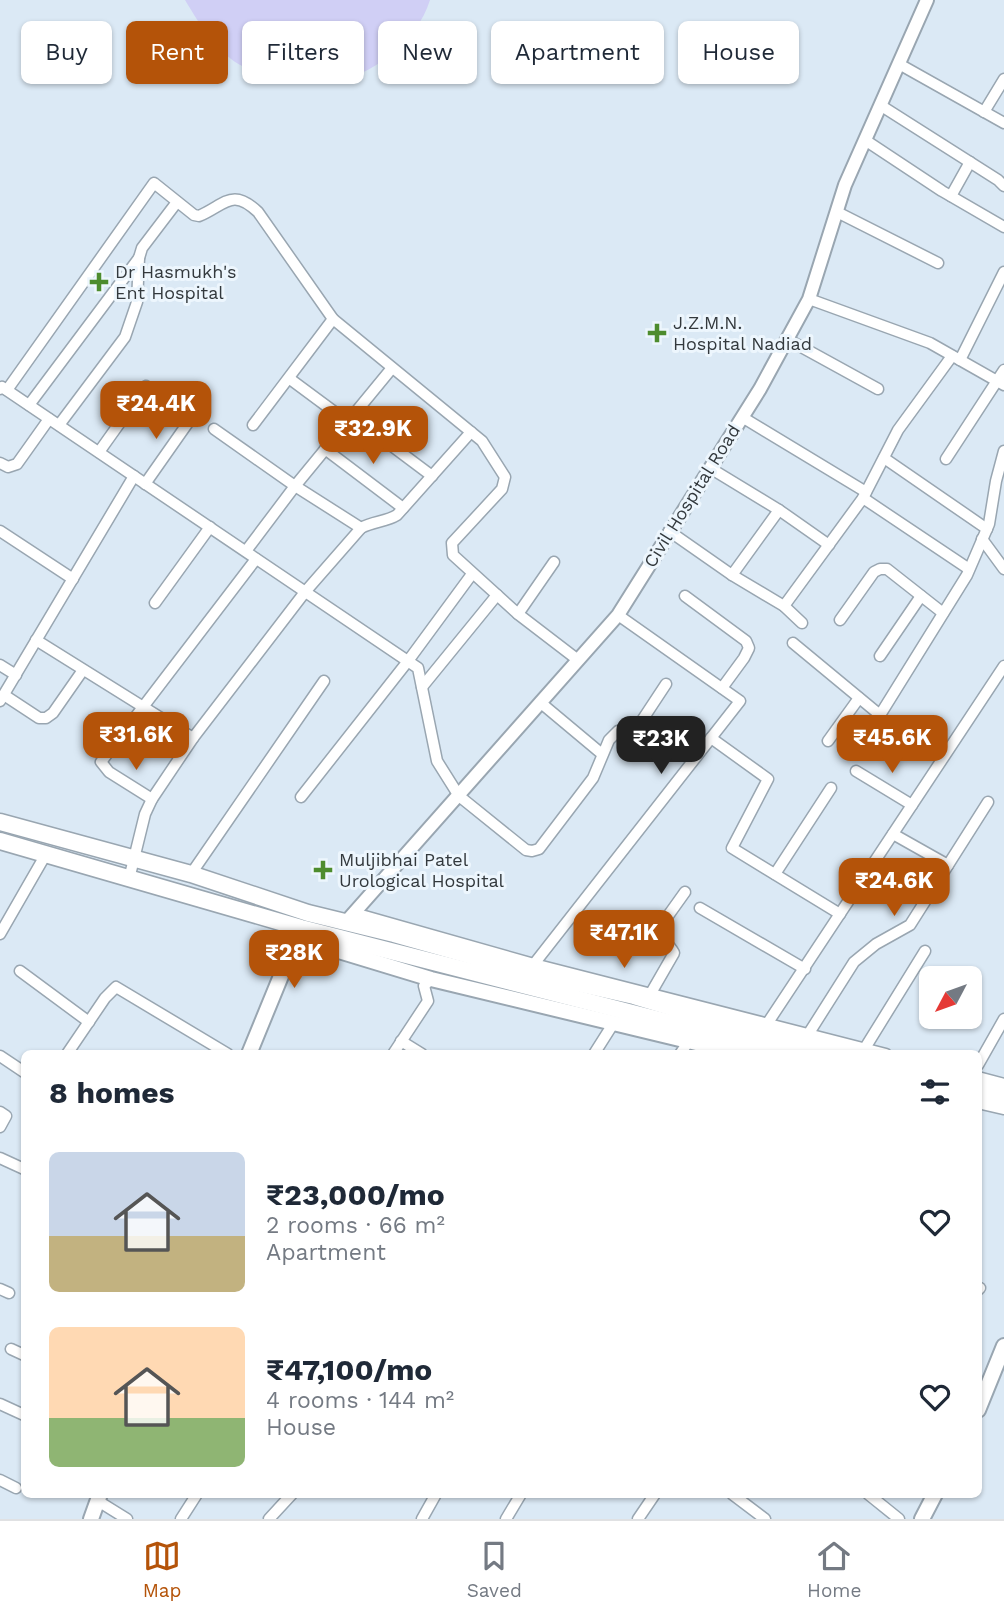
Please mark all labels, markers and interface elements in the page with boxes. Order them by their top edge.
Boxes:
chip: Buy [21,21,112,84]
chip: Rent [126,21,228,84]
chip: Filters [242,21,364,84]
chip: New [378,21,477,84]
chip: Apartment [491,21,664,84]
chip: House [678,21,799,84]
place label: Dr Hasmukh's Ent Hospital [115,261,236,303]
marker: Dr Hasmukh's Ent Hospital [89,272,109,292]
place label: J.Z.M.N. Hospital Nadiad [673,312,812,354]
marker: J.Z.M.N. Hospital Nadiad [647,323,667,343]
pin: ₹24.4K [99,382,213,441]
text: ₹24.4K [116,390,196,417]
pin: ₹32.9K [316,406,430,466]
text: ₹32.9K [334,415,412,442]
street label: Civil Hospital Road [639,420,744,571]
pin: ₹31.6K [79,712,193,772]
pin: ₹23K [620,716,702,776]
pin: ₹45.6K [835,716,949,775]
text: ₹31.6K [99,721,173,748]
text: ₹45.6K [853,724,931,751]
text: ₹23K [632,725,690,752]
place label: Muljibhai Patel Urological Hospital [339,849,505,891]
pin: ₹24.6K [837,858,951,918]
marker: Muljibhai Patel Urological Hospital [313,860,333,880]
text: ₹24.6K [855,867,933,894]
pin: ₹47.1K [567,911,681,970]
text: ₹47.1K [590,919,658,946]
pin: ₹28K [253,930,335,990]
text: ₹28K [265,939,323,966]
north arrow [919,966,982,1029]
map controls [919,966,982,1029]
icon: filters [916,1073,954,1111]
text: 8 homes [49,1075,175,1110]
text: ₹23,000/mo [266,1177,445,1212]
icon: home [105,1180,189,1264]
icon: heart [916,1203,954,1241]
text: 2 rooms · 66 m² [266,1212,445,1239]
text: Apartment [266,1239,386,1266]
text: ₹47,100/mo [266,1352,432,1387]
icon: home [105,1355,189,1439]
icon: heart [916,1378,954,1416]
text: 4 rooms · 144 m² [266,1387,454,1414]
text: House [266,1414,336,1441]
tab: Map [143,1537,181,1602]
tab: Saved [467,1537,522,1602]
tab: Home [807,1537,861,1602]

